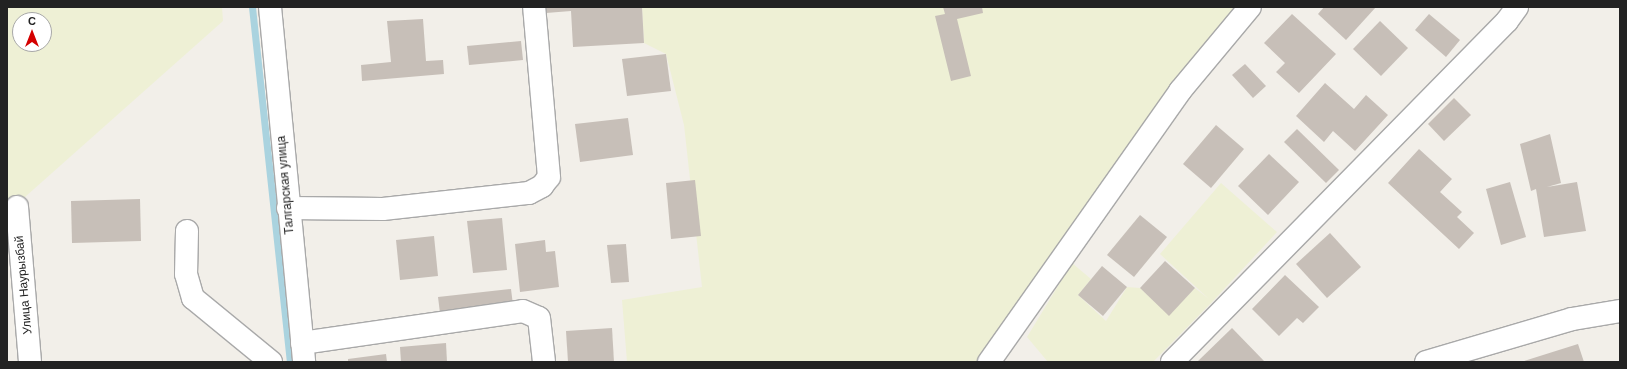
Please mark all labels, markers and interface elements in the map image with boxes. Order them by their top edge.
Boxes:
north arrow [12,12,52,52]
text: С [28,15,36,27]
street label: Талгарская улица [275,135,297,235]
street label: Улица Наурызбай [13,235,35,335]

